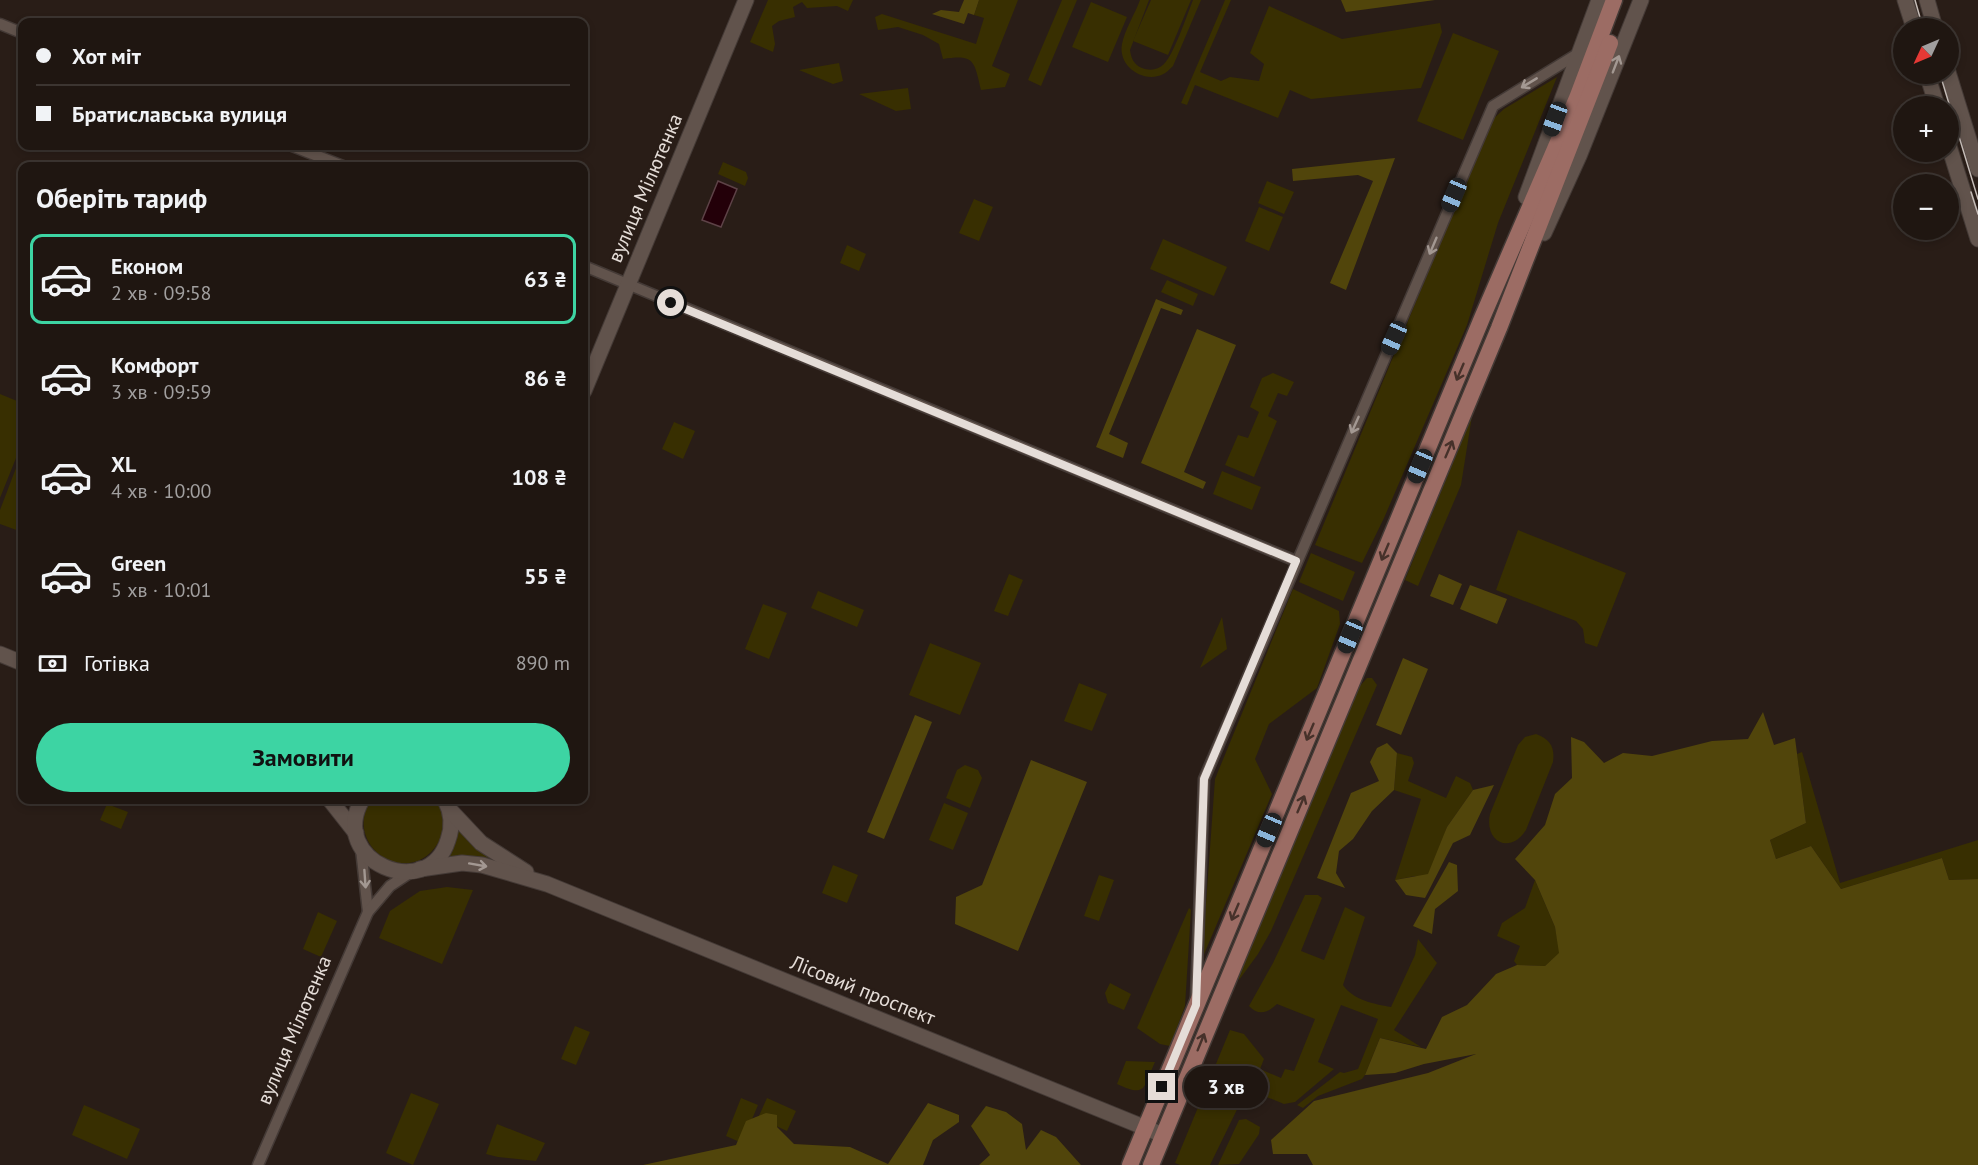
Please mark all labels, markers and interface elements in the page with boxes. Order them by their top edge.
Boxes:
north arrow [1893,18,1959,84]
map controls [1893,18,1959,240]
text: Хот міт [72,42,141,70]
one-way arrow [1611,55,1622,73]
one-way arrow [1521,78,1538,90]
button: + [1893,96,1959,162]
car [1540,99,1570,139]
text: Братиславська вулиця [72,100,287,128]
street label: вулиця Мілютенка [602,110,688,266]
button: − [1893,174,1959,240]
car [1439,175,1469,215]
text: Оберіть тариф [36,181,207,215]
one-way arrow [1427,236,1438,254]
icon: car [39,252,93,306]
text: Економ [111,252,183,280]
text: 63 ₴ [524,265,567,293]
text: 2 хв · 09:58 [111,280,212,306]
route start [657,289,684,316]
car [1378,318,1410,358]
icon: car [39,351,93,405]
text: Комфорт [111,351,199,379]
one-way arrow [1454,362,1465,381]
text: 86 ₴ [524,364,567,392]
text: 3 хв · 09:59 [111,379,212,405]
one-way arrow [1349,415,1361,433]
one-way arrow [1444,441,1455,459]
car [1405,446,1435,486]
icon: car [39,450,93,504]
text: XL [111,450,136,478]
text: 108 ₴ [512,463,567,491]
text: 4 хв · 10:00 [111,478,212,504]
one-way arrow [1379,542,1390,561]
icon: car [39,549,93,603]
text: Green [111,549,166,577]
text: 55 ₴ [524,562,567,590]
text: 5 хв · 10:01 [111,577,212,603]
car [1335,616,1365,656]
icon: cash [36,647,69,680]
text: Готівка [84,649,150,677]
text: 890 m [516,650,570,676]
one-way arrow [1304,722,1315,741]
button: Замовити [36,723,570,792]
one-way arrow [1296,795,1307,813]
car [1254,810,1284,850]
one-way arrow [468,860,487,871]
one-way arrow [360,869,371,889]
one-way arrow [1229,902,1240,921]
street label: Лісовий проспект [786,949,939,1031]
street label: вулиця Мілютенка [251,952,337,1108]
one-way arrow [1196,1033,1207,1052]
callout: 3 хв [1183,1066,1267,1108]
route end [1148,1073,1175,1100]
text: 3 хв [1208,1074,1245,1100]

